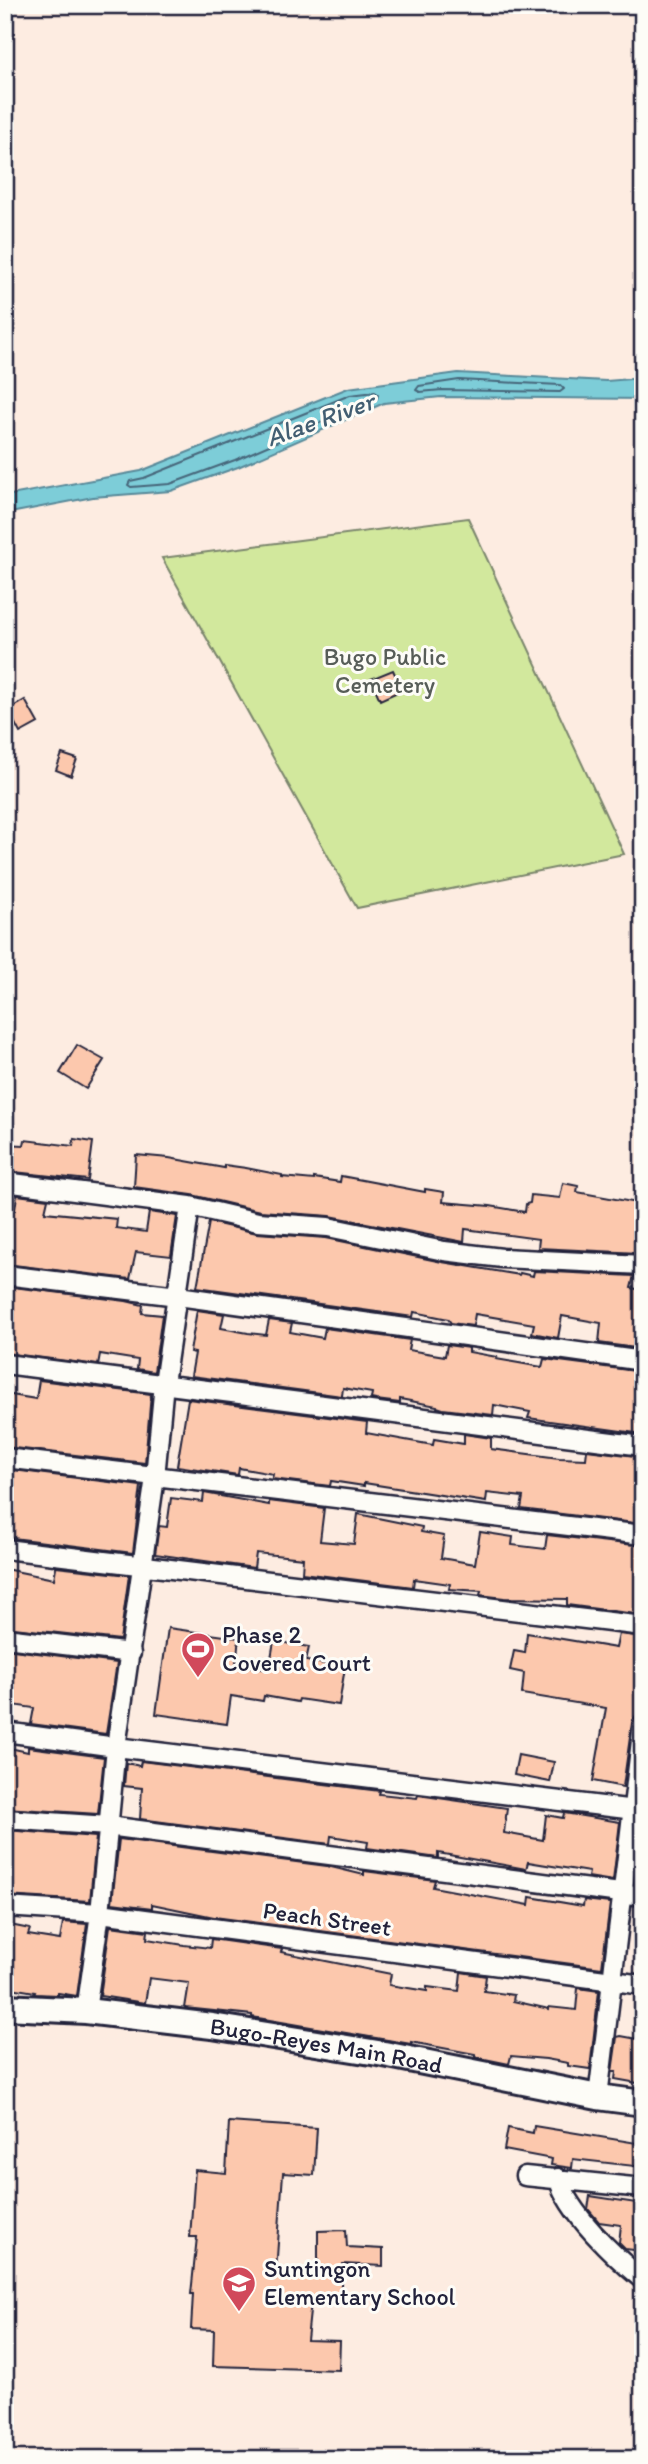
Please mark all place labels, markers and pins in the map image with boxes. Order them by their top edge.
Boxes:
place label: Phase 2 Covered Court [222,1620,371,1677]
sports icon: Phase 2 Covered Court [179,1630,217,1679]
place label: Suntingon Elementary School [264,2254,456,2311]
school or university icon: Suntingon Elementary School [220,2264,258,2313]

